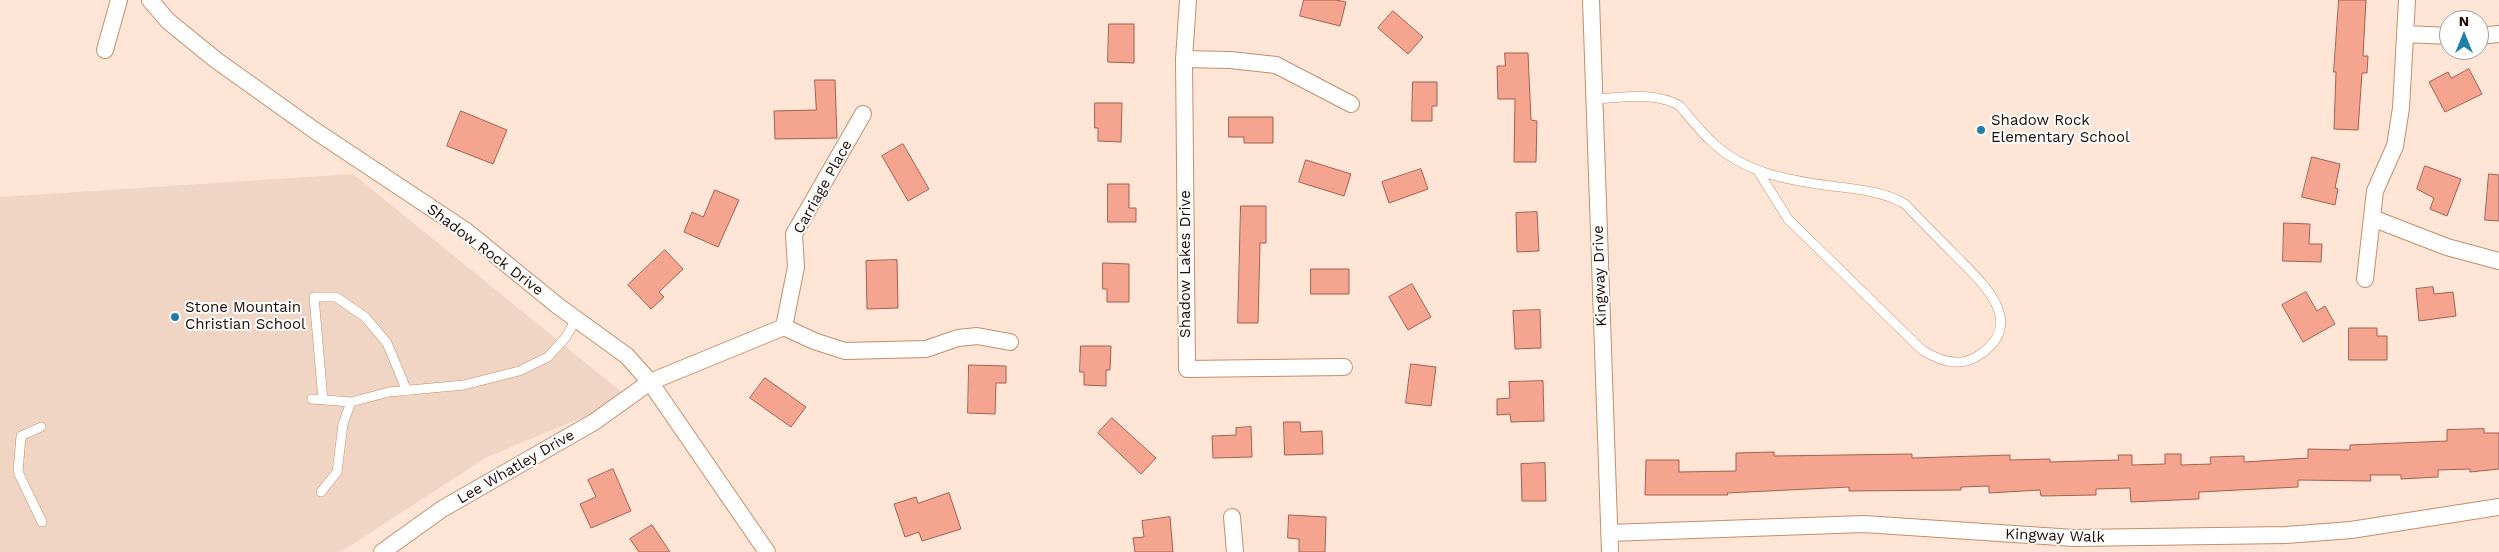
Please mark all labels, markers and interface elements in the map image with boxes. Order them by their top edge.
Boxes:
north arrow [2439,10,2489,60]
text: N [2459,13,2469,29]
place label: Shadow Rock Elementary School [1991,112,2130,147]
marker: Shadow Rock Elementary School [1975,124,1987,136]
street label: Carriage Place [790,137,856,237]
street label: Shadow Lakes Drive [1177,190,1195,338]
street label: Shadow Rock Drive [423,200,547,300]
street label: Kingway Drive [1589,225,1611,327]
place label: Stone Mountain Christian School [185,299,306,334]
marker: Stone Mountain Christian School [169,311,181,323]
street label: Lee Whatley Drive [454,426,578,508]
street label: Kingway Walk [2005,525,2105,547]

